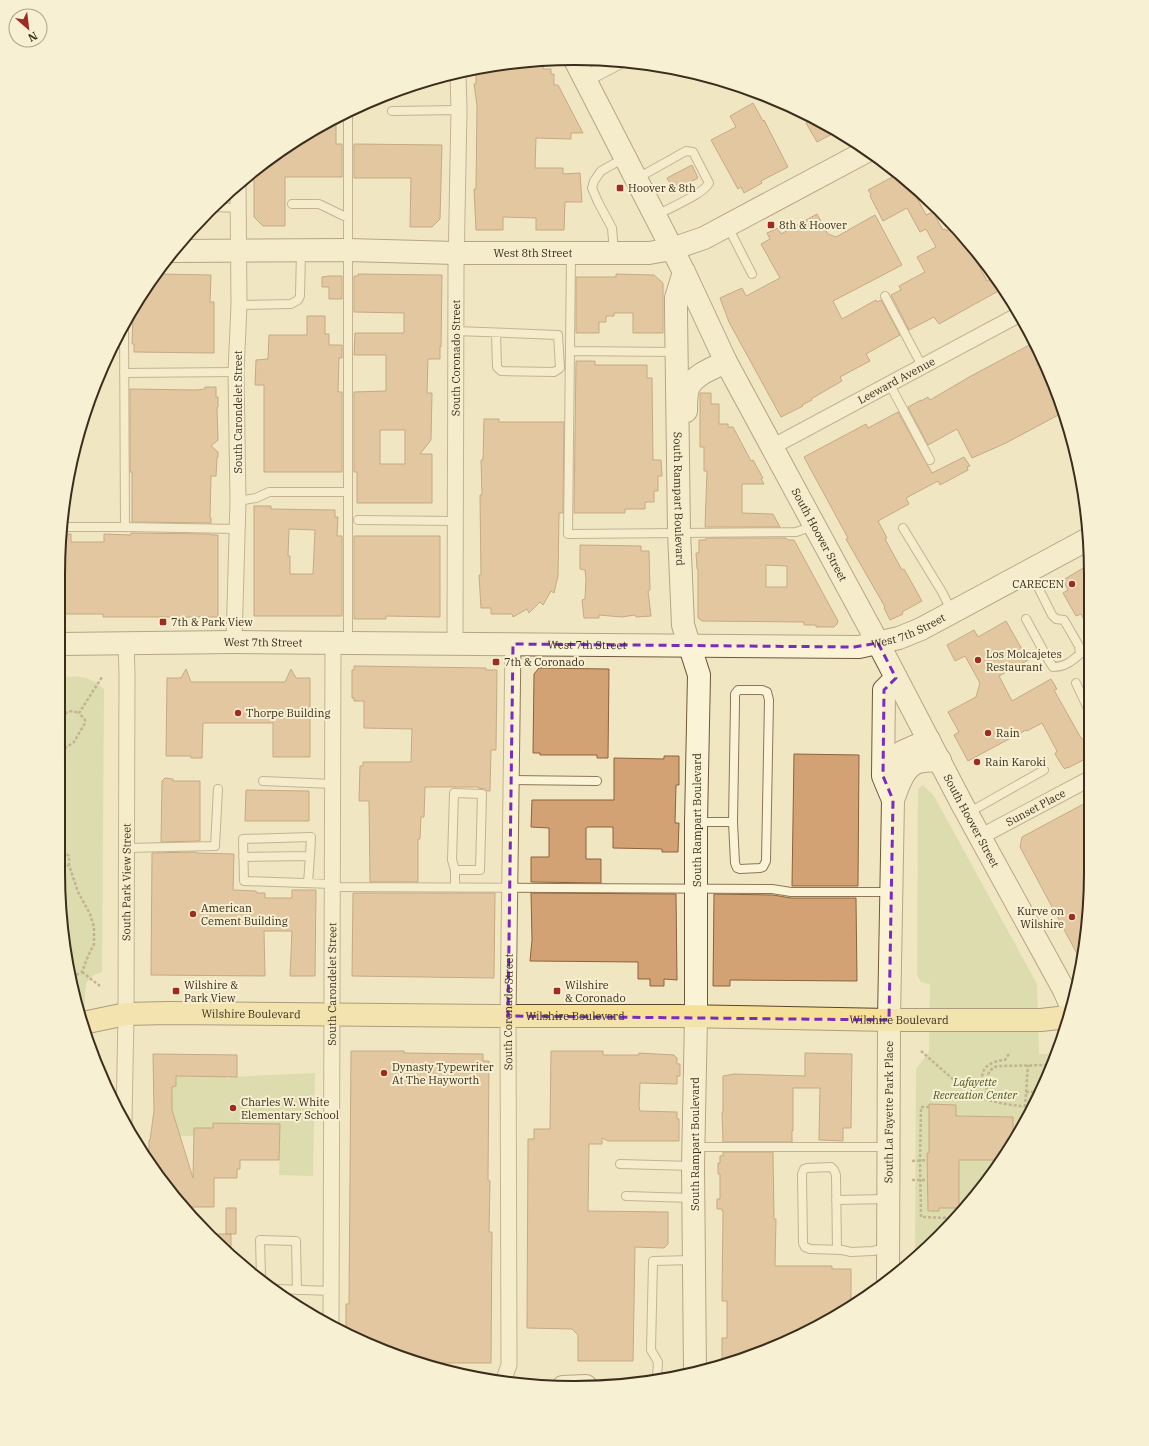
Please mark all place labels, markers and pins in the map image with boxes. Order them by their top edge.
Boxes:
place label: Hoover & 8th [628,181,696,195]
marker: Hoover & 8th [615,183,625,193]
place label: 8th & Hoover [779,218,847,232]
marker: 8th & Hoover [766,220,776,230]
place label: CARECEN [1012,577,1064,591]
marker: CARECEN [1067,579,1077,589]
place label: 7th & Park View [171,615,253,629]
marker: 7th & Park View [158,617,168,627]
place label: Los Molcajetes Restaurant [986,647,1062,674]
place label: 7th & Coronado [504,655,585,669]
marker: Los Molcajetes Restaurant [973,655,983,665]
marker: 7th & Coronado [491,657,501,667]
place label: Thorpe Building [246,706,330,720]
marker: Thorpe Building [233,708,243,718]
place label: Rain [996,726,1020,740]
marker: Rain [983,728,993,738]
place label: Rain Karoki [985,755,1047,769]
marker: Rain Karoki [972,757,982,767]
place label: American Cement Building [201,901,288,928]
place label: Kurve on Wilshire [1017,904,1064,931]
marker: American Cement Building [188,909,198,919]
marker: Kurve on Wilshire [1067,912,1077,922]
place label: Wilshire & Park View [184,978,238,1005]
place label: Wilshire & Coronado [565,978,626,1005]
marker: Wilshire & Park View [171,986,181,996]
marker: Wilshire & Coronado [552,986,562,996]
place label: Dynasty Typewriter At The Hayworth [392,1060,494,1087]
marker: Dynasty Typewriter At The Hayworth [379,1068,389,1078]
place label: Charles W. White Elementary School [241,1095,339,1122]
marker: Charles W. White Elementary School [228,1103,238,1113]

